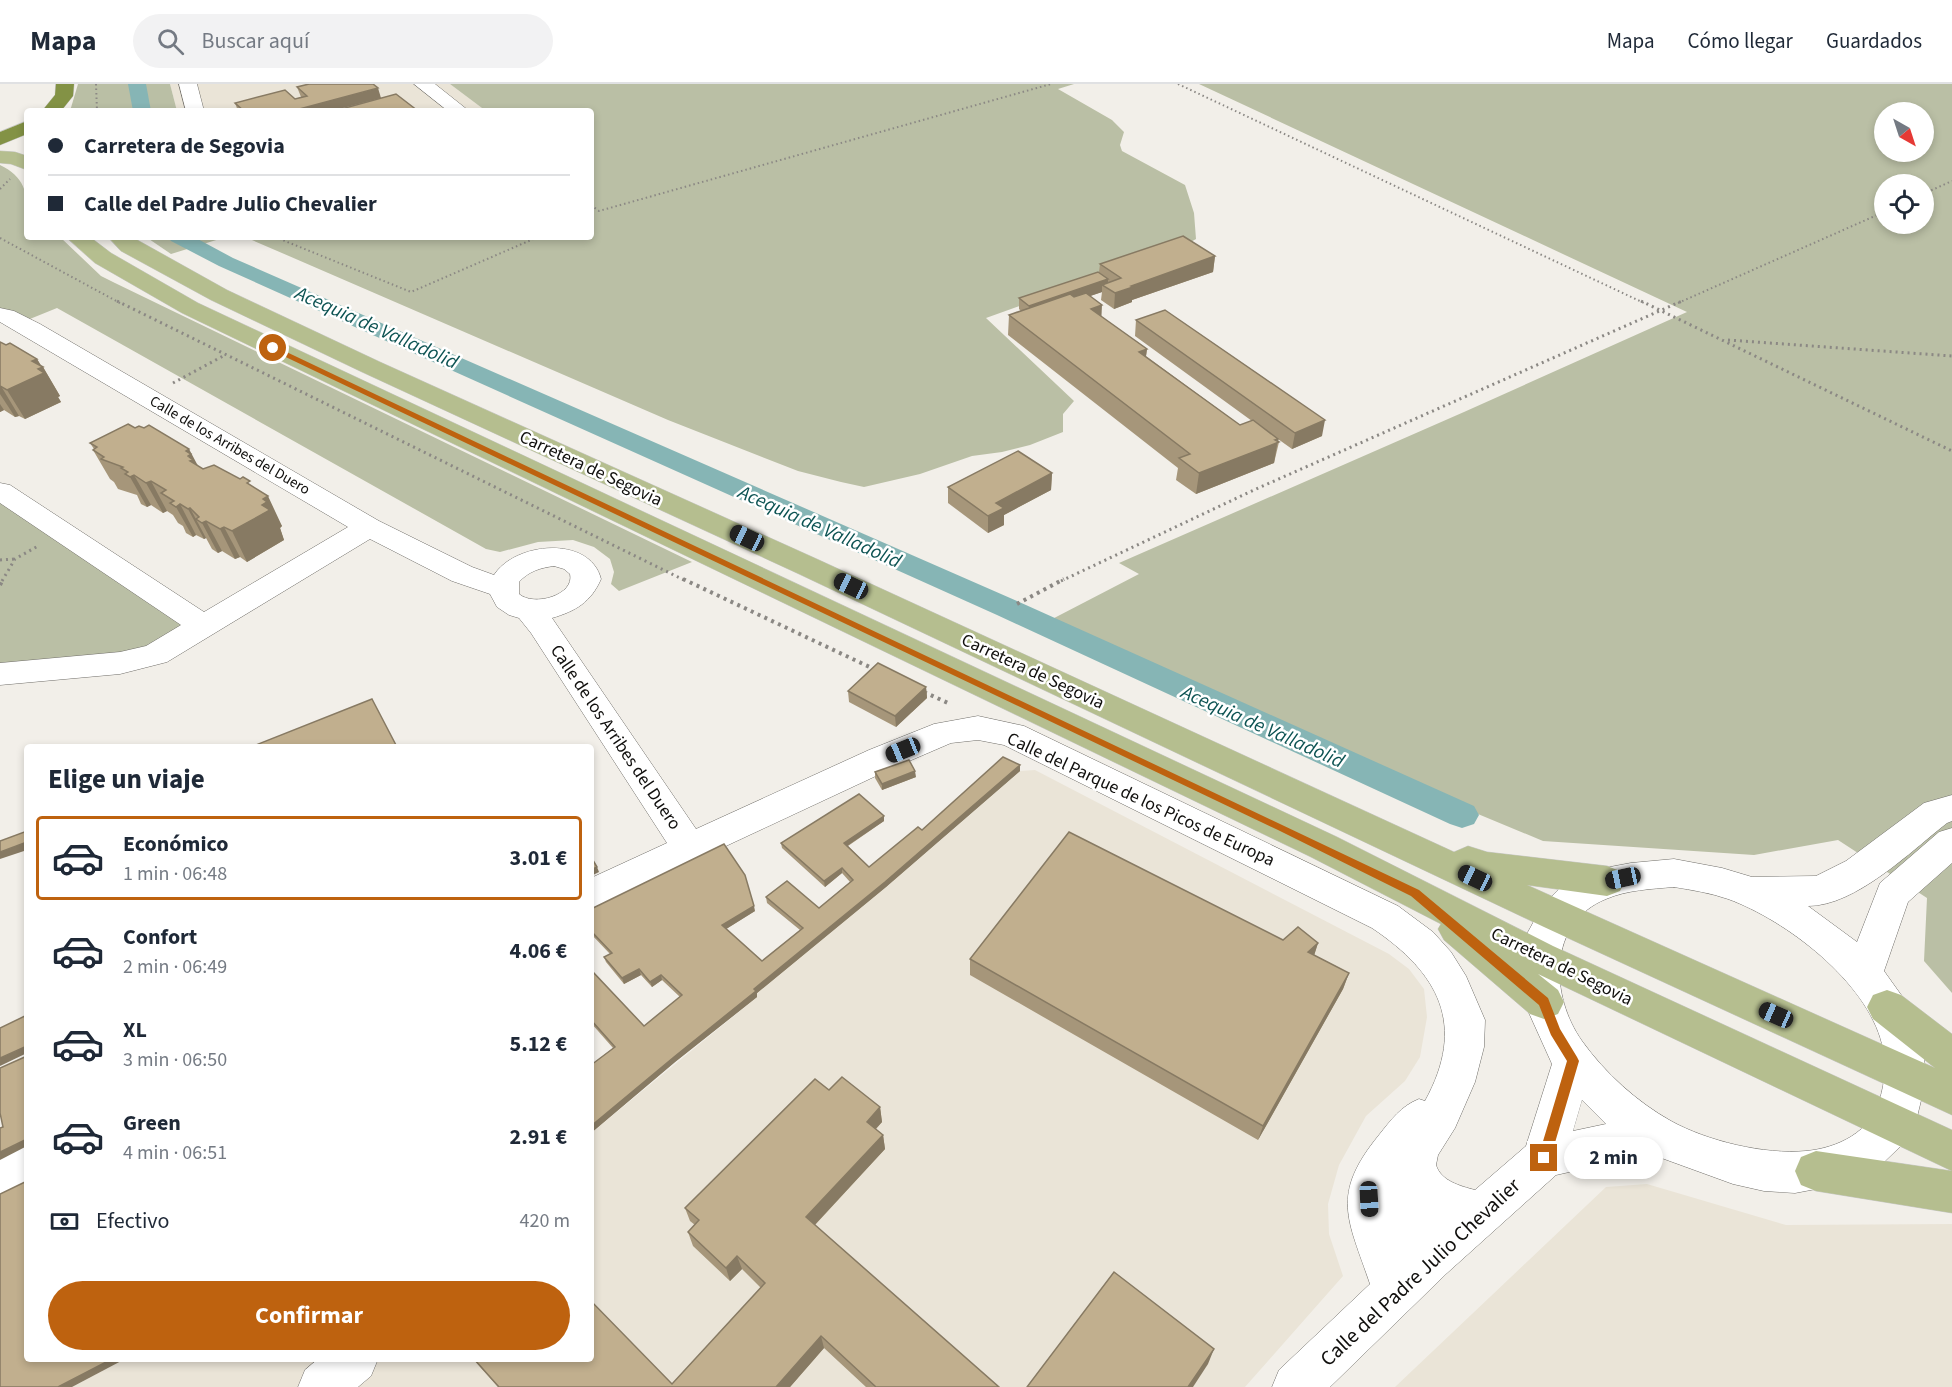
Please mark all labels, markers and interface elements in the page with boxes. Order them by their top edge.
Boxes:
search box [133,14,553,68]
text: Mapa [30,21,97,61]
icon: search [154,25,187,58]
text: Buscar aquí [202,25,309,57]
text: Mapa [1607,26,1655,56]
text: Cómo llegar [1688,26,1793,56]
text: Guardados [1826,26,1922,56]
north arrow [1874,102,1934,162]
map controls [1874,102,1934,234]
text: Carretera de Segovia [84,130,285,162]
button: locate [1874,174,1934,234]
text: Calle del Padre Julio Chevalier [84,188,377,220]
water label: Acequia de Valladolid [289,279,464,377]
route start [259,334,286,361]
street label: Calle de los Arribes del Duero [146,391,314,500]
street label: Carretera de Segovia [515,424,666,513]
water label: Acequia de Valladolid [732,478,907,576]
car [727,522,767,554]
car [831,570,871,602]
street label: Carretera de Segovia [957,627,1108,716]
street label: Calle de los Arribes del Duero [544,640,687,835]
water label: Acequia de Valladolid [1175,678,1350,776]
street label: Calle del Parque de los Picos de Europa [1003,726,1279,873]
car [883,735,923,765]
text: Elige un viaje [48,760,205,799]
text: Económico [123,828,228,860]
icon: car [51,831,105,885]
text: 3.01 € [510,842,567,874]
text: 1 min · 06:48 [123,860,227,888]
car [1455,862,1495,894]
car [1604,865,1642,891]
text: Confort [123,921,197,953]
street label: Carretera de Segovia [1487,921,1637,1012]
icon: car [51,924,105,978]
text: 4.06 € [510,935,567,967]
text: 2 min · 06:49 [123,953,227,981]
car [1756,999,1796,1031]
text: XL [123,1014,147,1046]
icon: car [51,1017,105,1071]
text: 5.12 € [510,1028,567,1060]
text: 3 min · 06:50 [123,1046,227,1074]
text: Green [123,1107,181,1139]
icon: car [51,1110,105,1164]
text: 2.91 € [510,1121,567,1153]
callout: 2 min [1565,1137,1664,1179]
text: 4 min · 06:51 [123,1139,227,1167]
route end [1530,1144,1557,1171]
text: 2 min [1589,1144,1638,1172]
street label: Calle del Padre Julio Chevalier [1313,1170,1527,1373]
car [1359,1181,1379,1217]
icon: cash [48,1205,81,1238]
text: Efectivo [96,1205,170,1237]
text: 420 m [520,1207,570,1235]
button: Confirmar [48,1281,570,1350]

